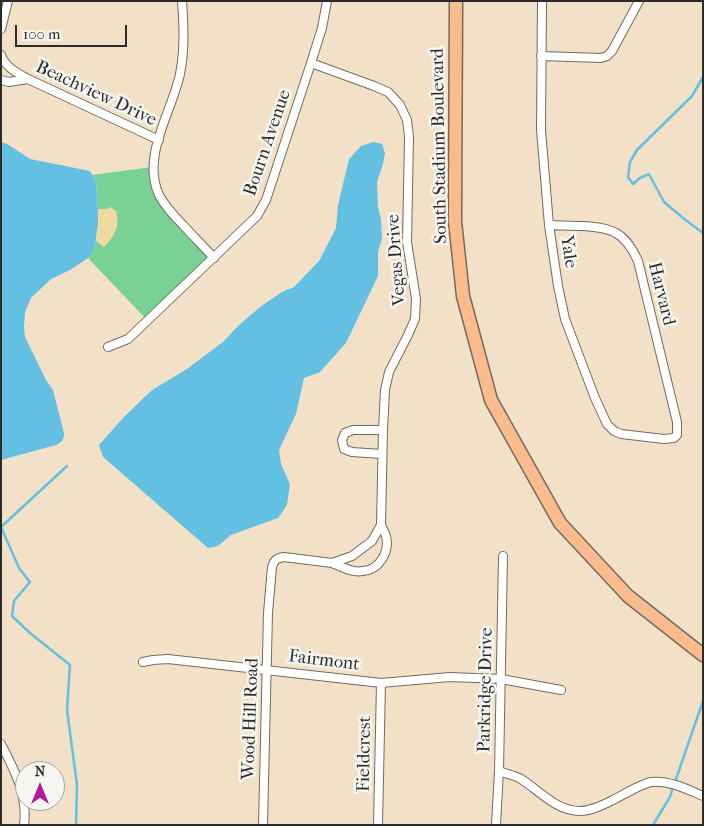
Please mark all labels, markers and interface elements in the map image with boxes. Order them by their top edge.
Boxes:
scale bar [18,15,130,47]
text: 100 m [23,25,61,43]
street label: South Stadium Boulevard [427,48,453,244]
street label: Beachview Drive [32,57,160,131]
street label: Bourn Avenue [240,87,296,199]
street label: Vegas Drive [383,213,411,307]
street label: Yale [555,234,581,270]
street label: Harvard [643,260,679,328]
street label: Parkridge Drive [474,627,498,753]
street label: Fairmont [287,646,361,676]
street label: Wood Hill Road [238,658,264,780]
street label: Fieldcrest [354,716,376,792]
north arrow [15,761,65,811]
text: N [35,763,45,780]

